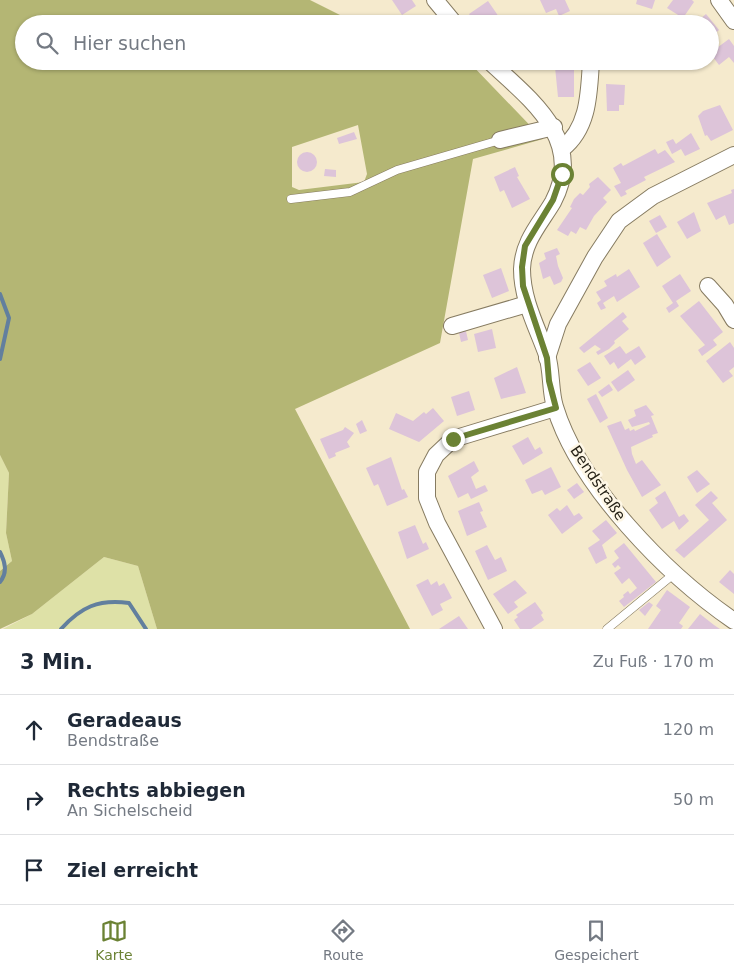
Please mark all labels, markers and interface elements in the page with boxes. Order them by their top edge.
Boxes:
search box [15,15,719,70]
icon: search [33,29,61,57]
text: Hier suchen [73,32,186,54]
route start [551,163,574,186]
route end [442,428,465,451]
street label: Bendstraße [566,442,630,524]
text: 3 Min. [20,650,93,674]
text: Zu Fuß · 170 m [593,652,714,671]
text: Geradeaus [67,709,182,731]
icon: ahead [20,716,48,744]
text: 120 m [663,720,714,739]
text: Bendstraße [67,731,159,750]
text: Rechts abbiegen [67,779,246,801]
icon: right [20,786,48,814]
text: 50 m [673,790,714,809]
text: An Sichelscheid [67,801,193,820]
icon: arrive [20,856,48,884]
text: Ziel erreicht [67,859,198,881]
tab: Karte [95,917,133,963]
tab: Route [323,917,364,963]
tab: Gespeichert [554,917,639,963]

